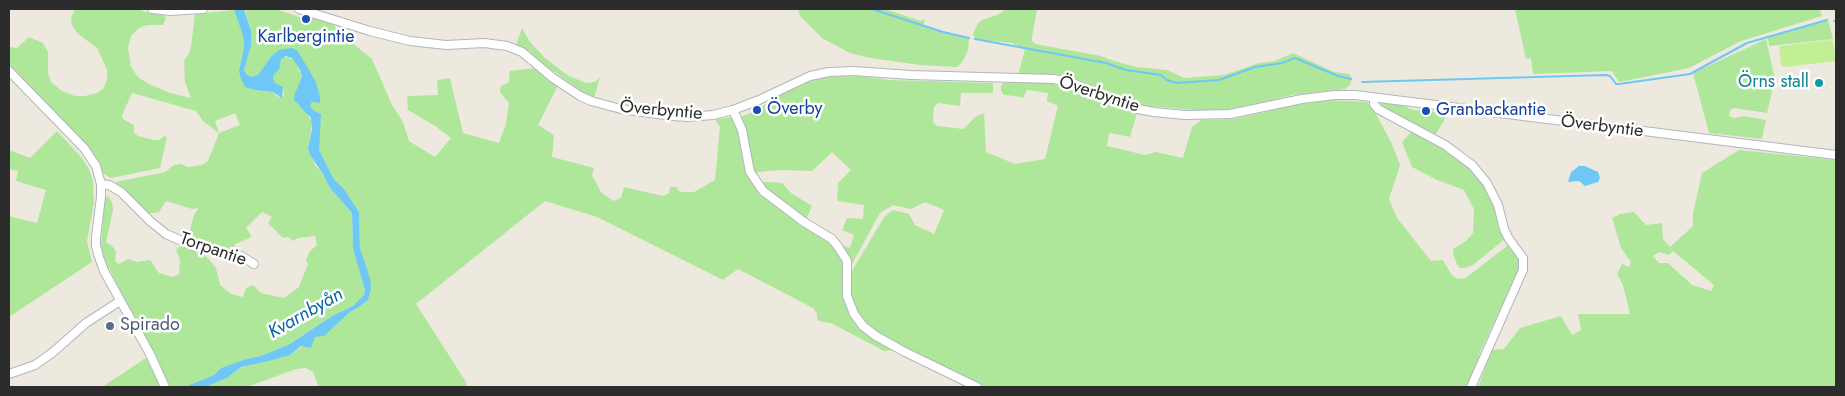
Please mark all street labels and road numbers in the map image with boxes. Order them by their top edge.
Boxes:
street label: Överbyntie [1056,72,1142,118]
street label: Överbyntie [619,97,703,125]
street label: Överbyntie [1559,111,1645,143]
street label: Torpantie [177,229,249,271]

